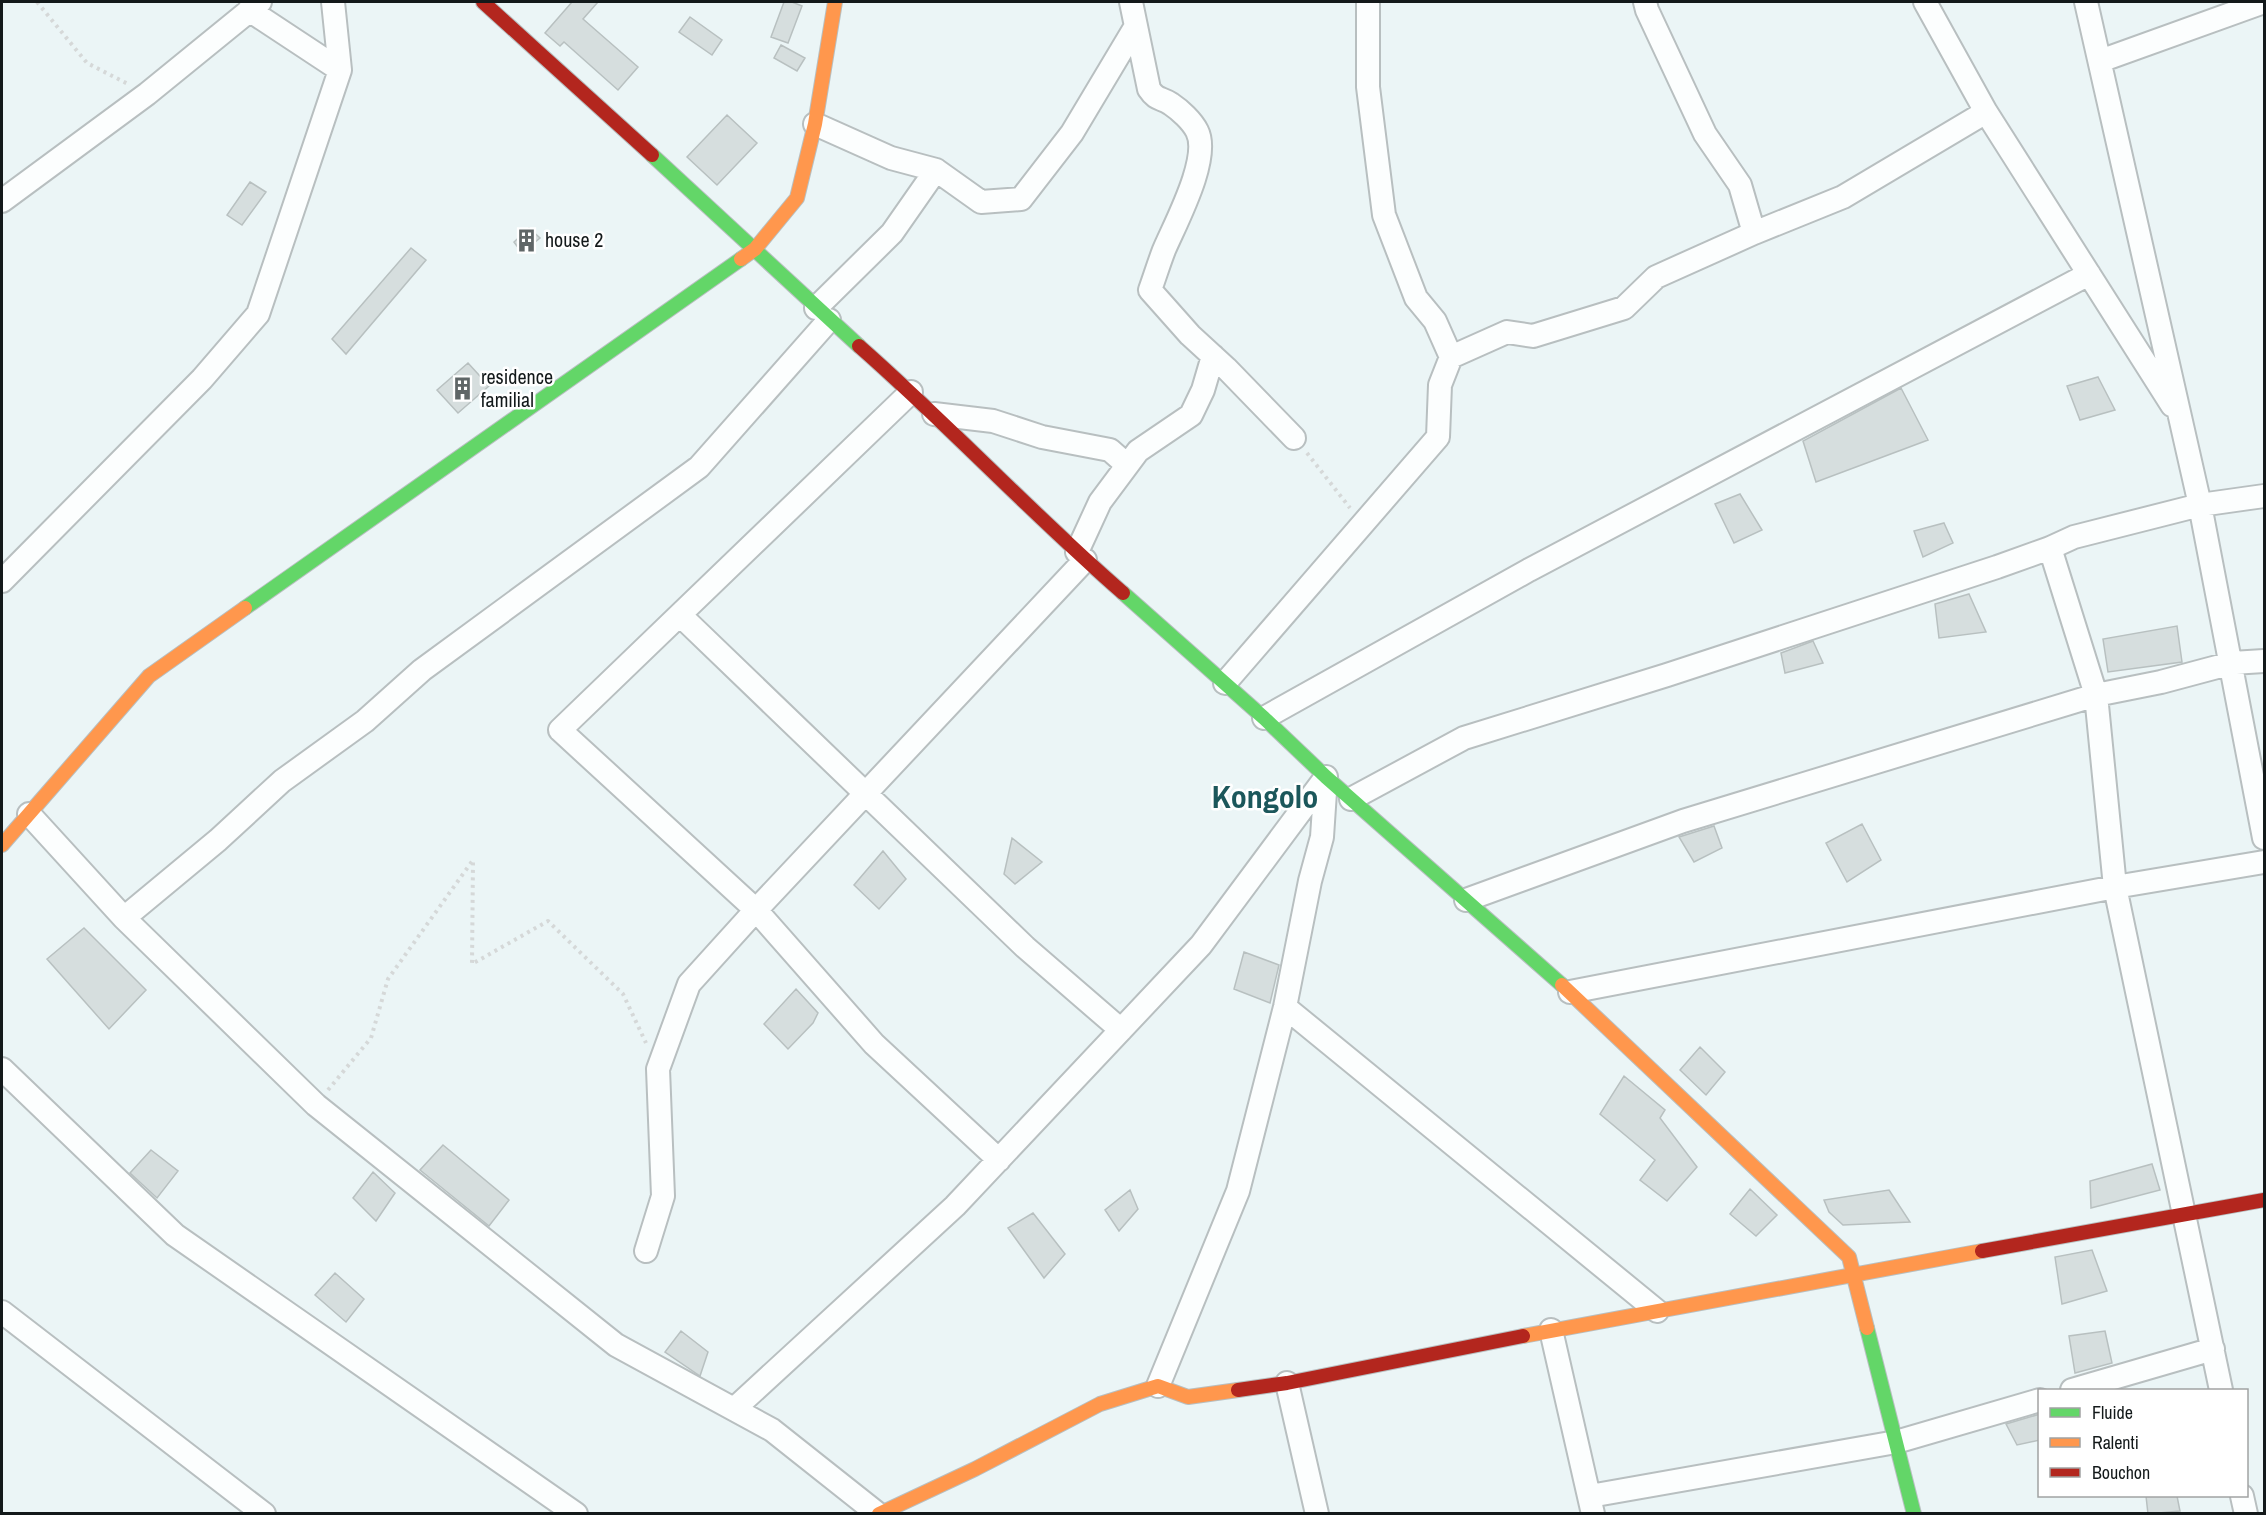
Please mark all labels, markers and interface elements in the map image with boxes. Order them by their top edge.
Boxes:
place label: house 2 [545,226,603,253]
building icon: house 2 [514,227,540,253]
place label: residence familial [481,363,553,413]
building icon: residence familial [450,375,476,401]
district label: Kongolo [1212,775,1318,818]
legend [2038,1389,2248,1497]
text: Fluide [2092,1400,2133,1425]
text: Ralenti [2092,1430,2139,1455]
text: Bouchon [2092,1460,2150,1485]

